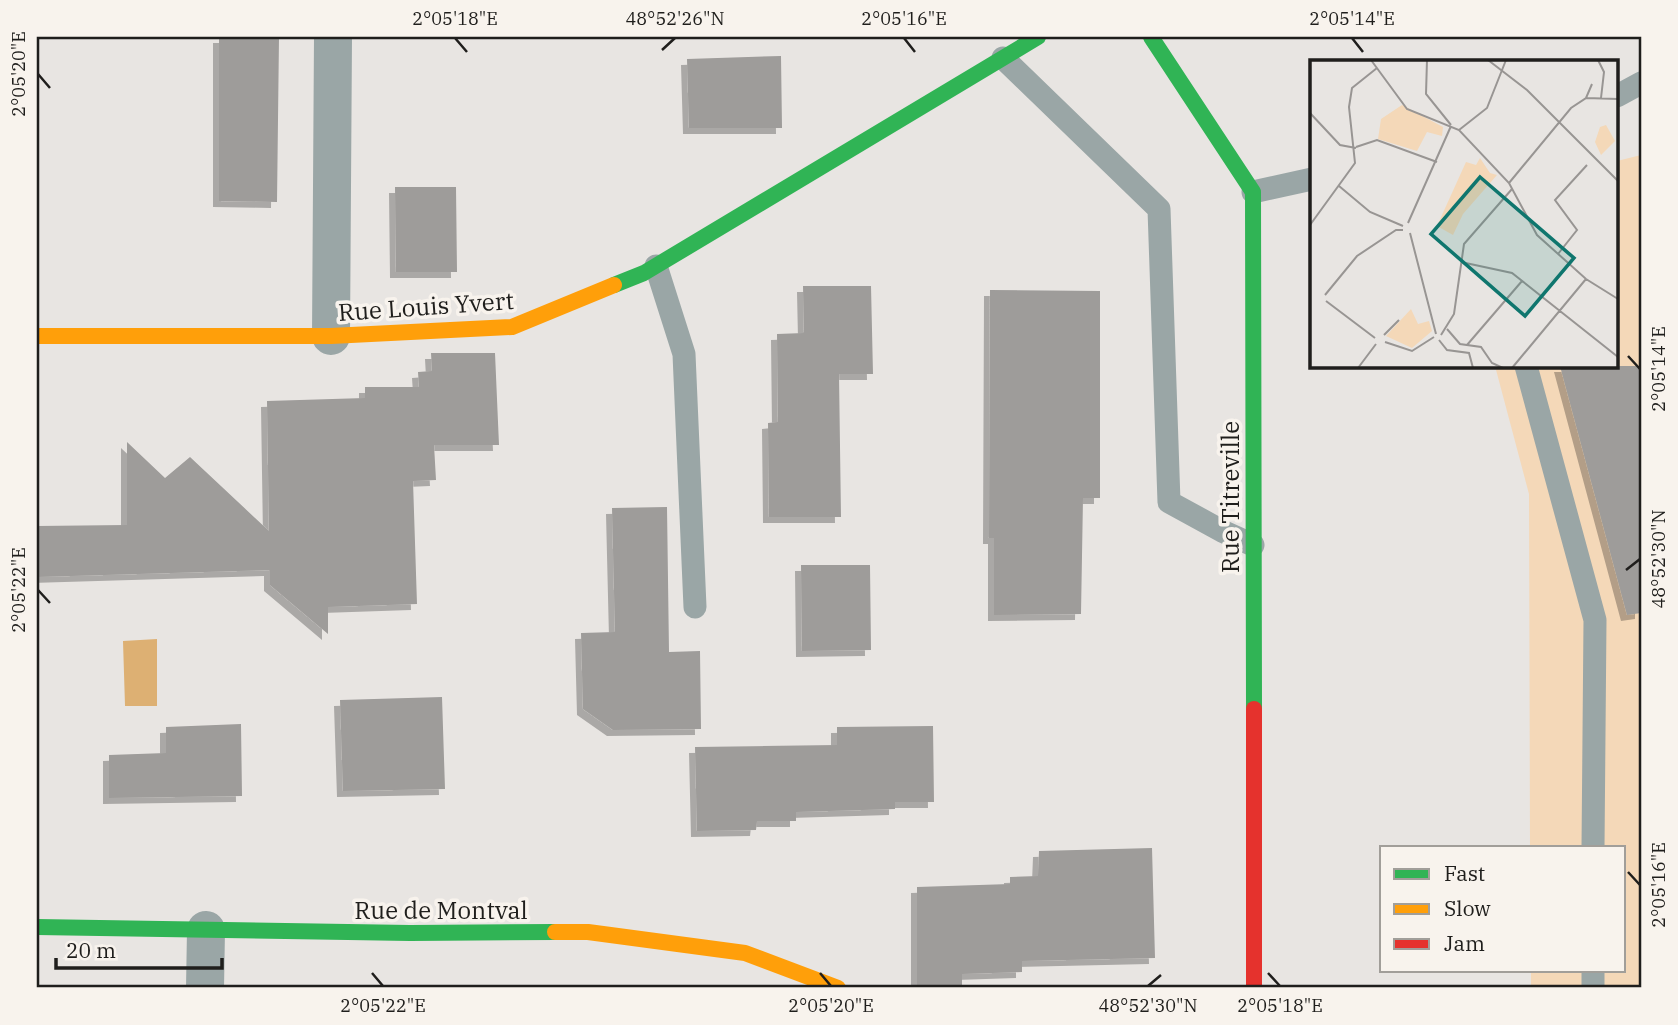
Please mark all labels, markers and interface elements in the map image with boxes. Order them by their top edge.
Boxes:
text: 2°05'18"E [412,7,498,30]
text: 48°52'26"N [626,7,725,30]
text: 2°05'16"E [861,7,947,30]
text: 2°05'14"E [1309,7,1395,30]
text: 2°05'20"E [7,31,30,117]
inset map [1310,60,1618,368]
street label: Rue Louis Yvert [337,284,515,328]
text: 2°05'14"E [1647,326,1670,412]
street label: Rue Titreville [1214,421,1246,573]
text: 48°52'30"N [1647,510,1670,609]
text: 2°05'22"E [7,547,30,633]
text: 2°05'16"E [1647,842,1670,928]
legend [1380,846,1626,972]
text: Fast [1444,859,1485,887]
street label: Rue de Montval [354,894,528,926]
text: Slow [1444,894,1491,922]
scale bar [56,927,222,971]
text: Jam [1444,929,1485,957]
text: 20 m [66,936,116,964]
text: 2°05'22"E [340,994,426,1017]
text: 2°05'20"E [788,994,874,1017]
text: 48°52'30"N [1099,994,1198,1017]
text: 2°05'18"E [1237,994,1323,1017]

